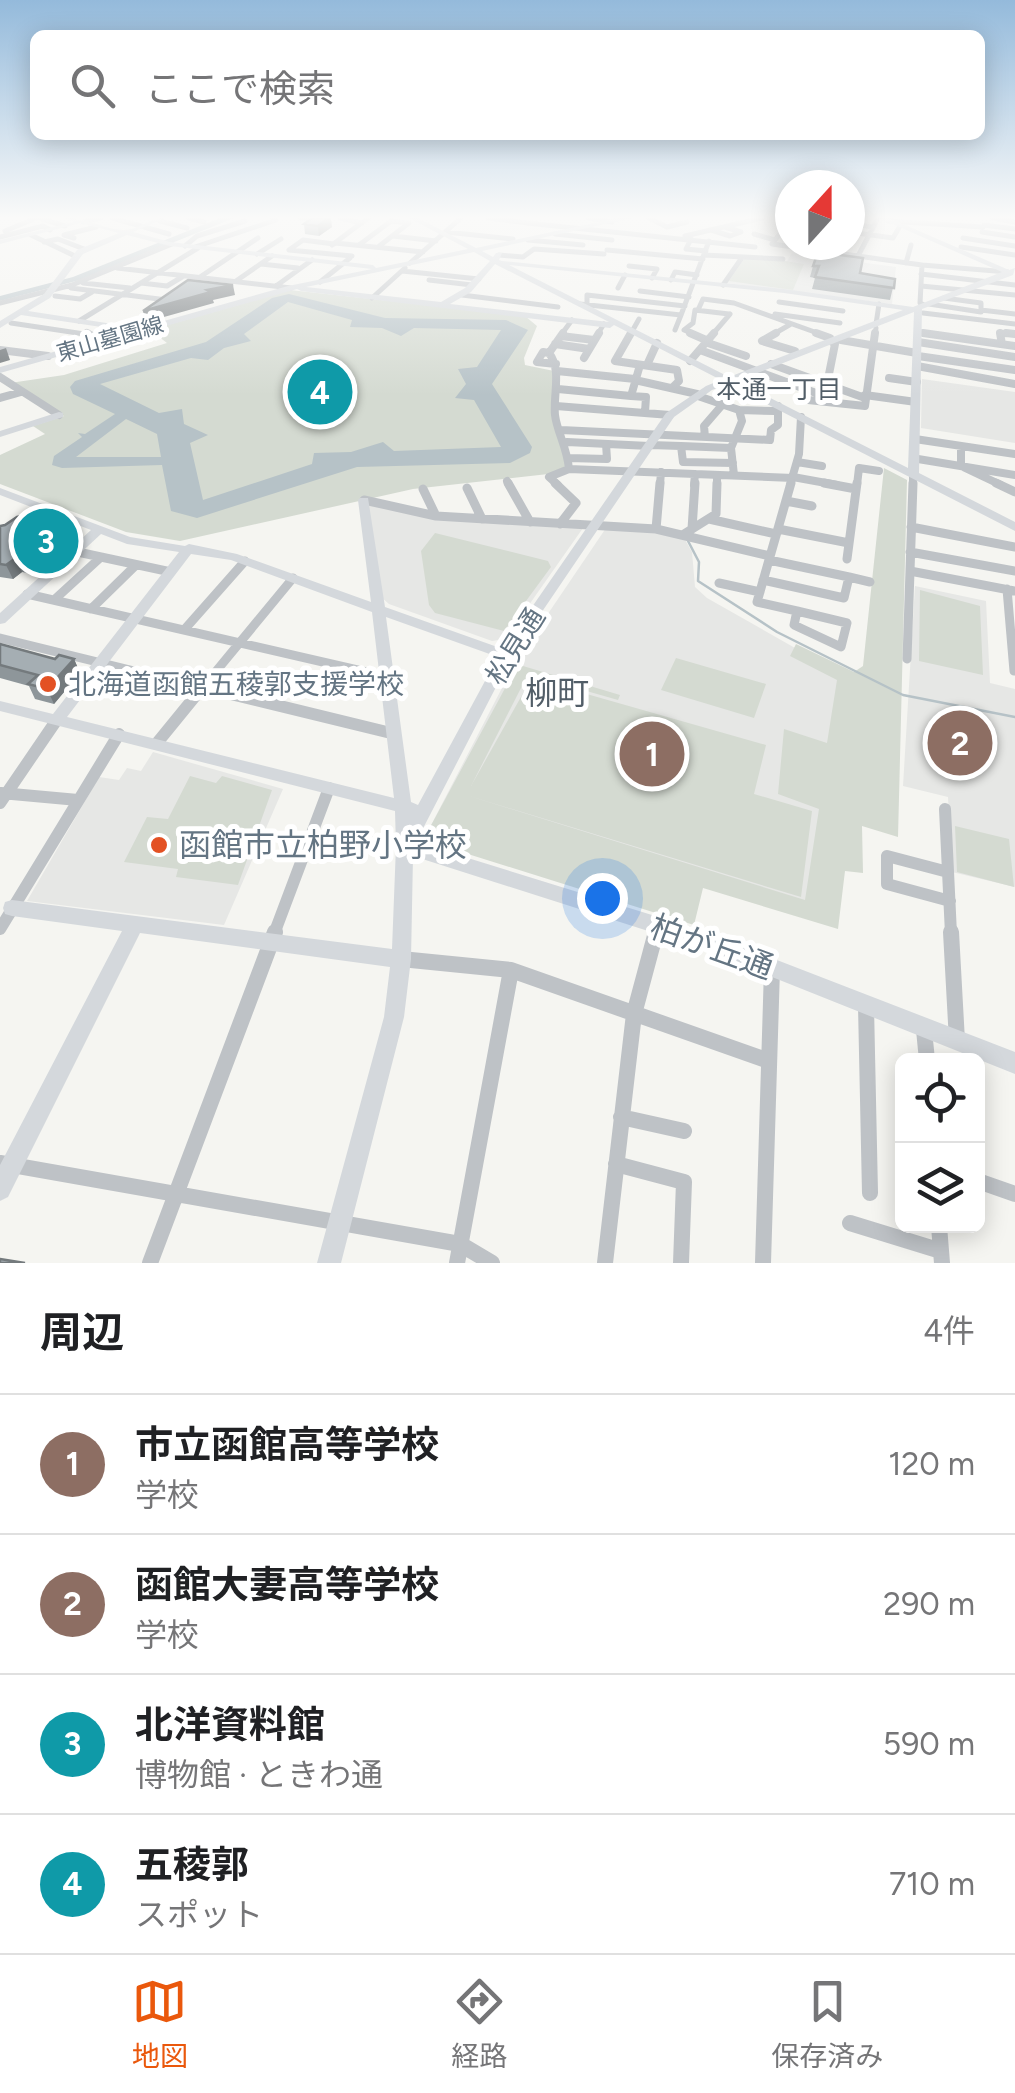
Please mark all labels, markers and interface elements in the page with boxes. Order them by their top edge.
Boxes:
search box [30,30,985,140]
icon: search [65,58,120,113]
text: ここで検索 [145,66,335,112]
north arrow [775,170,865,260]
street label: 東山墓園線 [53,311,167,367]
pin: 4 [288,354,352,430]
district label: 本通一丁目 [716,374,842,404]
pin: 3 [13,504,78,578]
street label: 松見通 [478,601,552,691]
place label: 北海道函館五稜郭支援学校 [68,667,404,701]
marker: 北海道函館五稜郭支援学校 [37,673,59,695]
district label: 柳町 [525,674,589,712]
pin: 2 [928,706,992,780]
pin: 1 [620,716,684,792]
place label: 函館市立柏野小学校 [179,826,467,864]
marker: 函館市立柏野小学校 [148,834,170,856]
your location [577,873,628,924]
street label: 柏が丘通 [645,907,779,987]
map controls [895,1053,985,1233]
button: locate [895,1053,985,1143]
button: layers [895,1143,985,1233]
text: 周辺 [40,1307,124,1358]
text: 4件 [923,1312,975,1350]
text: 市立函館高等学校 [135,1422,439,1468]
text: 1 [66,1445,79,1483]
text: 120 m [888,1445,975,1483]
text: 学校 [135,1476,199,1514]
text: 函館大妻高等学校 [135,1562,439,1608]
text: 2 [63,1585,82,1623]
text: 290 m [883,1585,975,1623]
text: 学校 [135,1616,199,1654]
text: 北洋資料館 [135,1702,325,1748]
text: 3 [64,1725,81,1763]
text: 590 m [883,1725,975,1763]
text: 博物館 · ときわ通 [135,1756,383,1794]
text: 五稜郭 [135,1842,249,1888]
text: 4 [62,1865,83,1903]
text: 710 m [889,1865,975,1903]
text: スポット [135,1896,263,1934]
tab: 地図 [132,1974,188,2074]
tab: 経路 [451,1974,507,2074]
tab: 保存済み [771,1974,883,2074]

